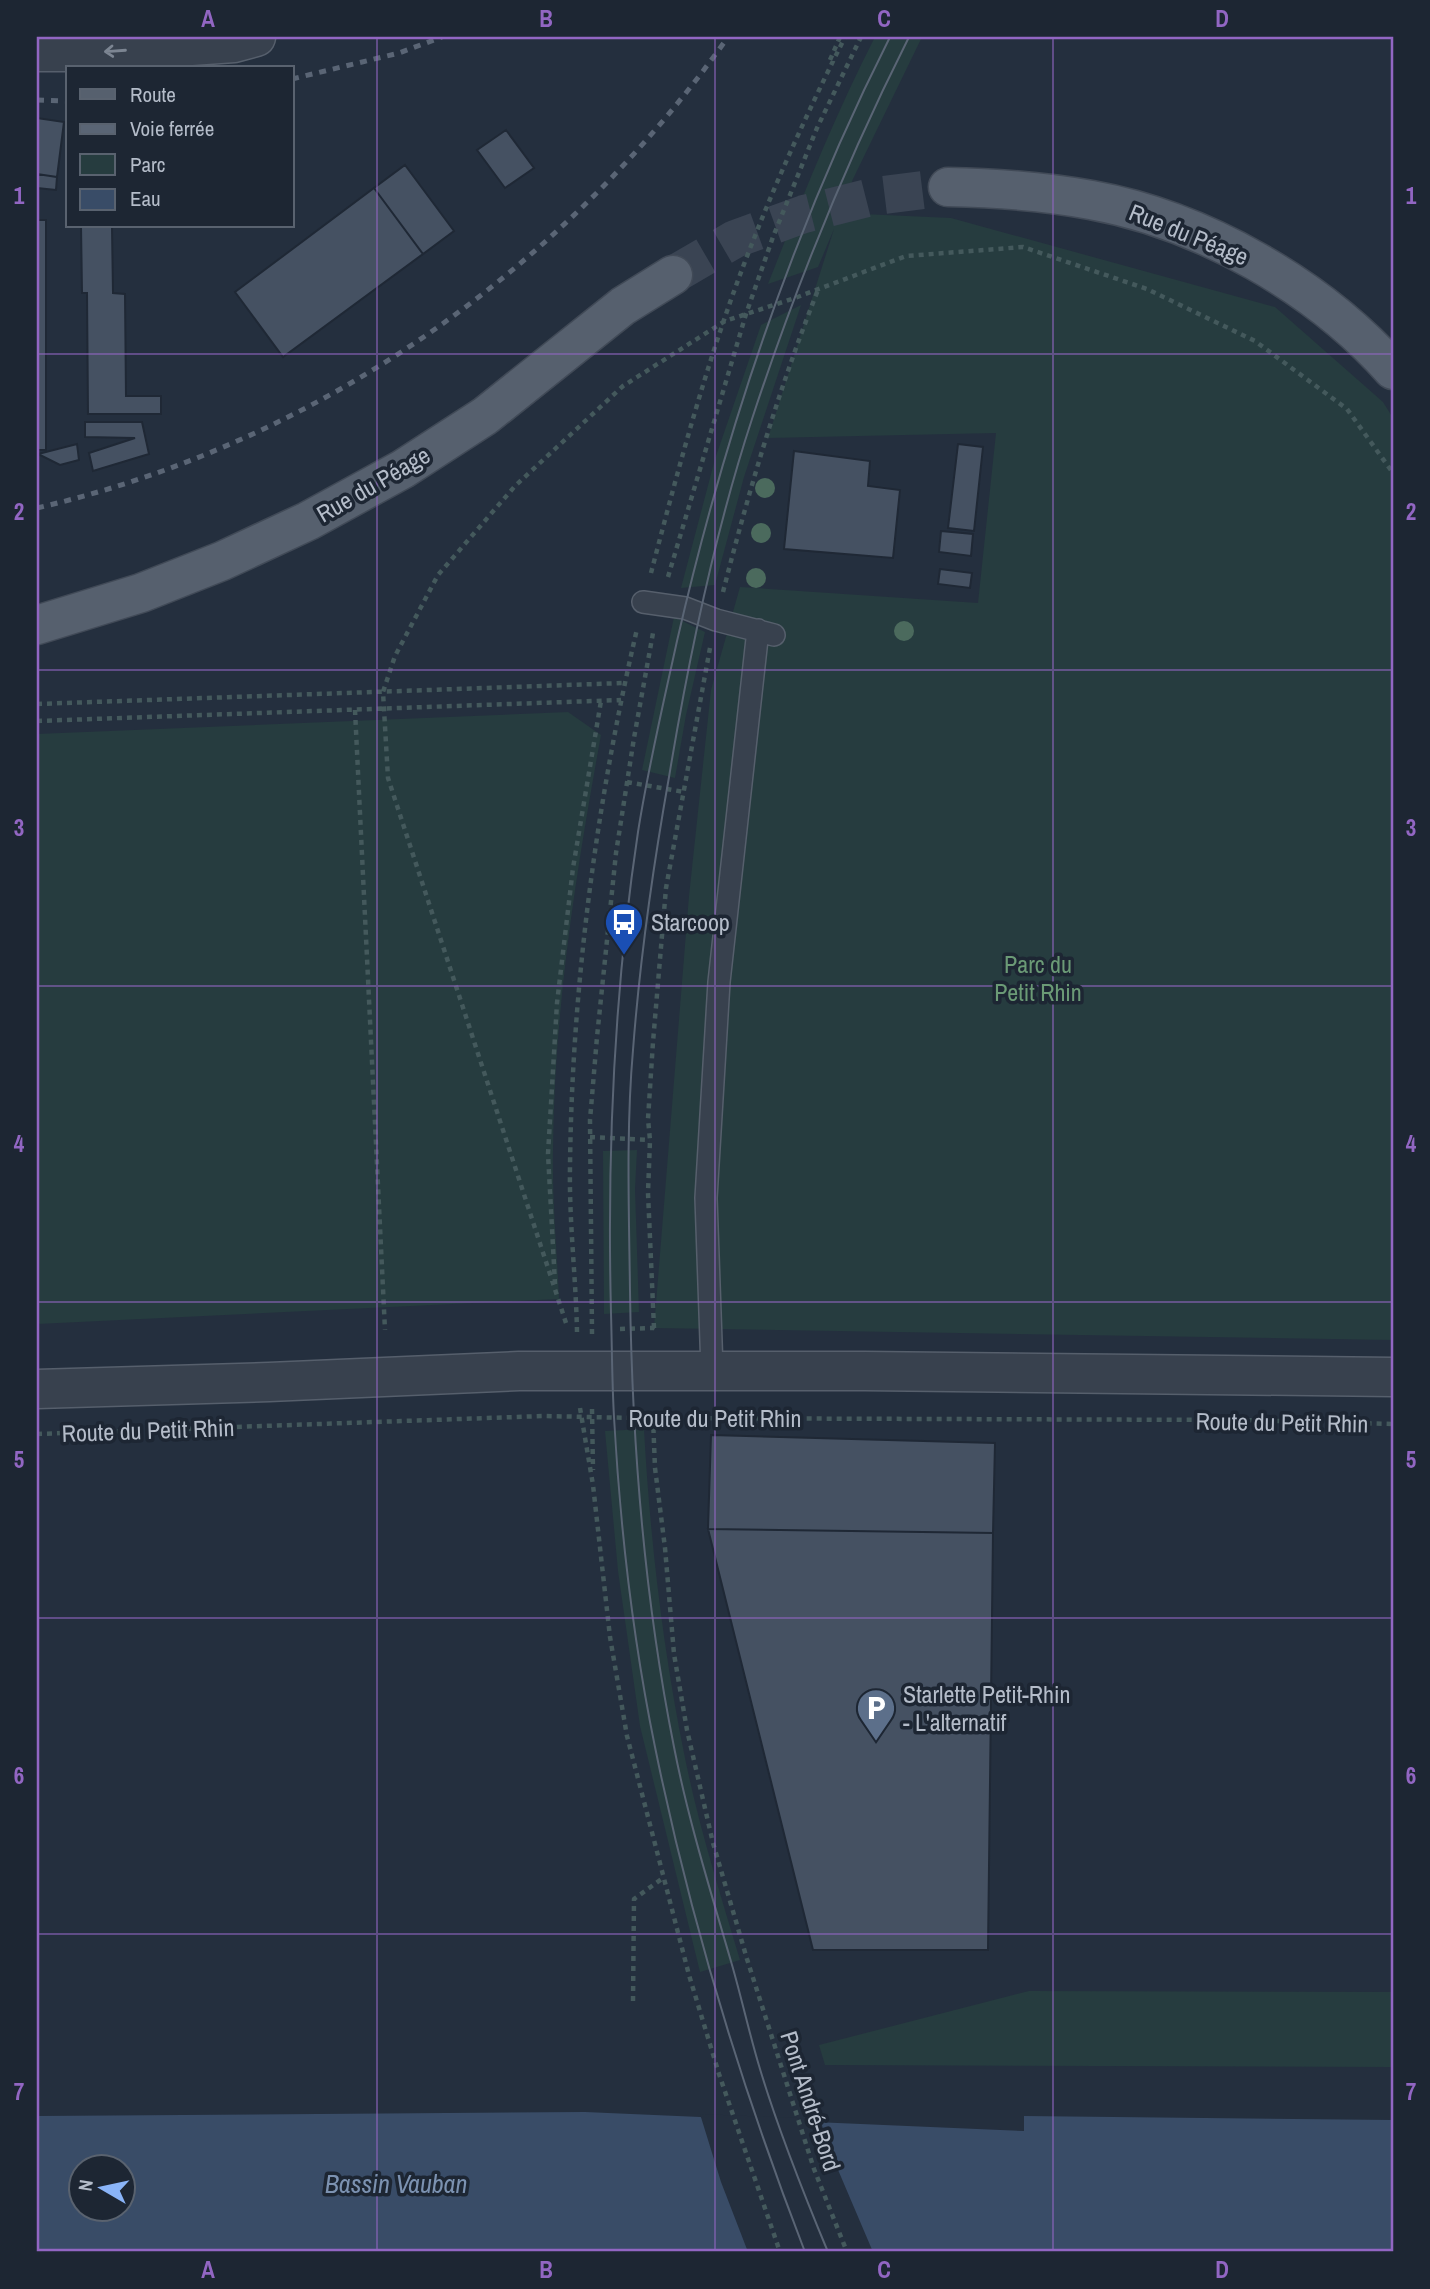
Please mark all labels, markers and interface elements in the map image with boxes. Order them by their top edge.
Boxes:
text: A [201,3,215,34]
text: B [539,3,553,34]
text: C [877,3,891,34]
text: D [1215,3,1229,34]
one-way arrow [104,45,127,58]
legend [66,66,294,228]
text: Route [130,80,176,109]
text: Voie ferrée [130,114,214,143]
text: Parc [130,150,165,179]
text: 1 [14,180,25,211]
text: 1 [1406,180,1417,211]
text: Eau [130,184,161,213]
street label: Rue du Péage [1125,196,1253,272]
street label: Rue du Péage [311,439,435,529]
text: 2 [14,496,24,527]
text: 2 [1406,496,1416,527]
text: 3 [14,812,24,843]
text: 3 [1406,812,1416,843]
bus stop icon: Starcoop [603,901,645,956]
place label: Starcoop [651,906,730,938]
park label: Parc du Petit Rhin [994,948,1082,1008]
text: 4 [14,1128,25,1159]
text: 4 [1406,1128,1417,1159]
street label: Route du Petit Rhin [629,1402,801,1434]
street label: Route du Petit Rhin [1195,1404,1369,1440]
street label: Route du Petit Rhin [61,1411,235,1449]
text: 5 [14,1444,24,1475]
text: 5 [1406,1444,1416,1475]
place label: Starlette Petit-Rhin - L'alternatif [903,1678,1070,1738]
parking icon: Starlette Petit-Rhin - L'alternatif [855,1687,897,1742]
text: 6 [14,1760,24,1791]
text: 6 [1406,1760,1416,1791]
street label: Pont André-Bord [773,2027,849,2175]
text: 7 [14,2076,24,2107]
text: 7 [1406,2076,1416,2107]
north arrow [66,2152,136,2222]
water label: Bassin Vauban [325,2166,467,2201]
text: N [71,2178,99,2193]
text: A [201,2254,215,2285]
text: B [539,2254,553,2285]
text: C [877,2254,891,2285]
text: D [1215,2254,1229,2285]

